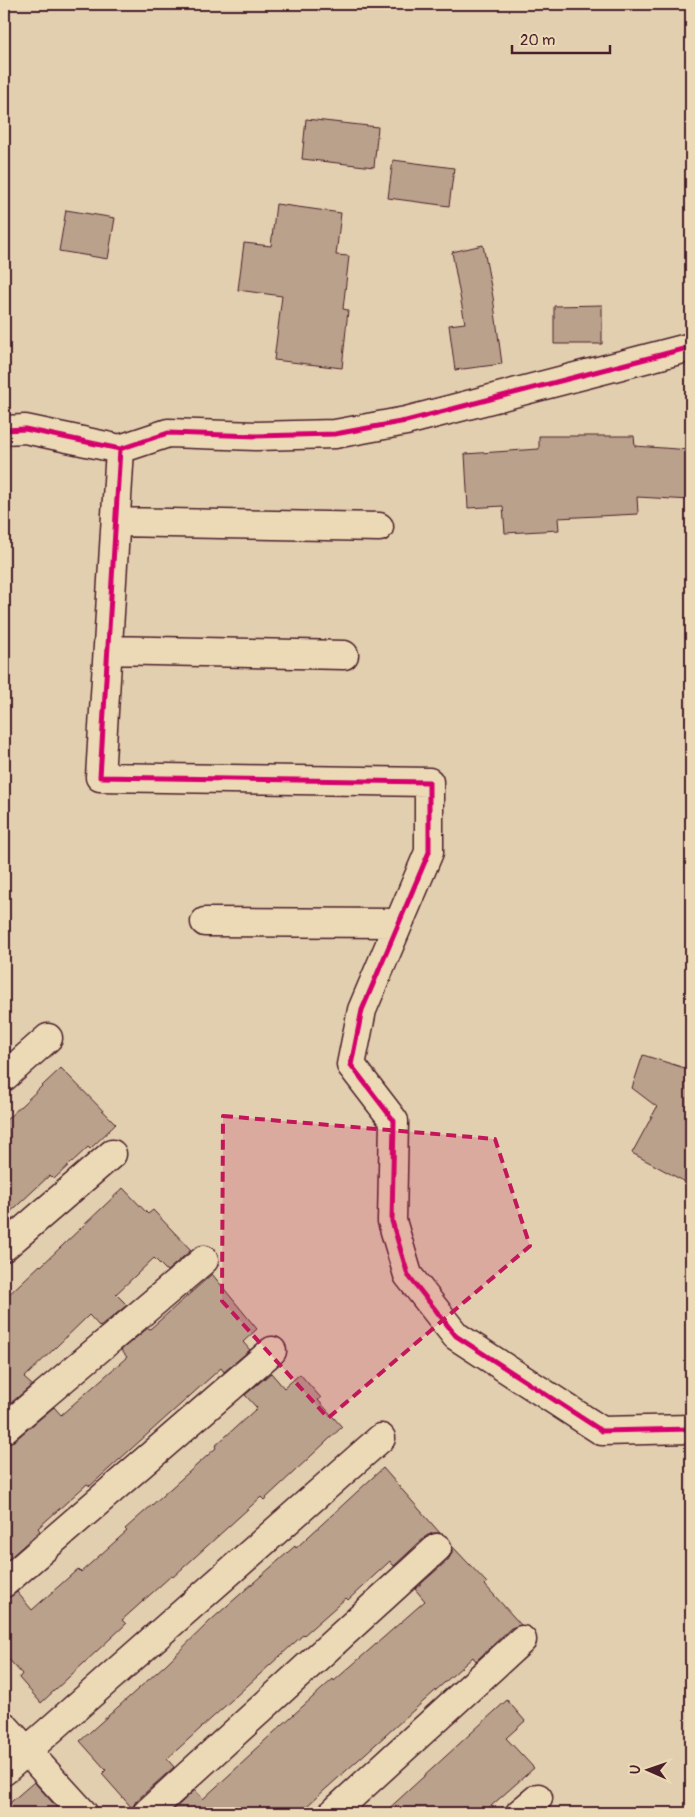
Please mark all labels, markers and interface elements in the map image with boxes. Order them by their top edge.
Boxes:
scale bar [512,22,610,54]
text: 20 m [520,31,555,50]
north arrow [622,1744,672,1794]
text: U [627,1765,644,1774]

